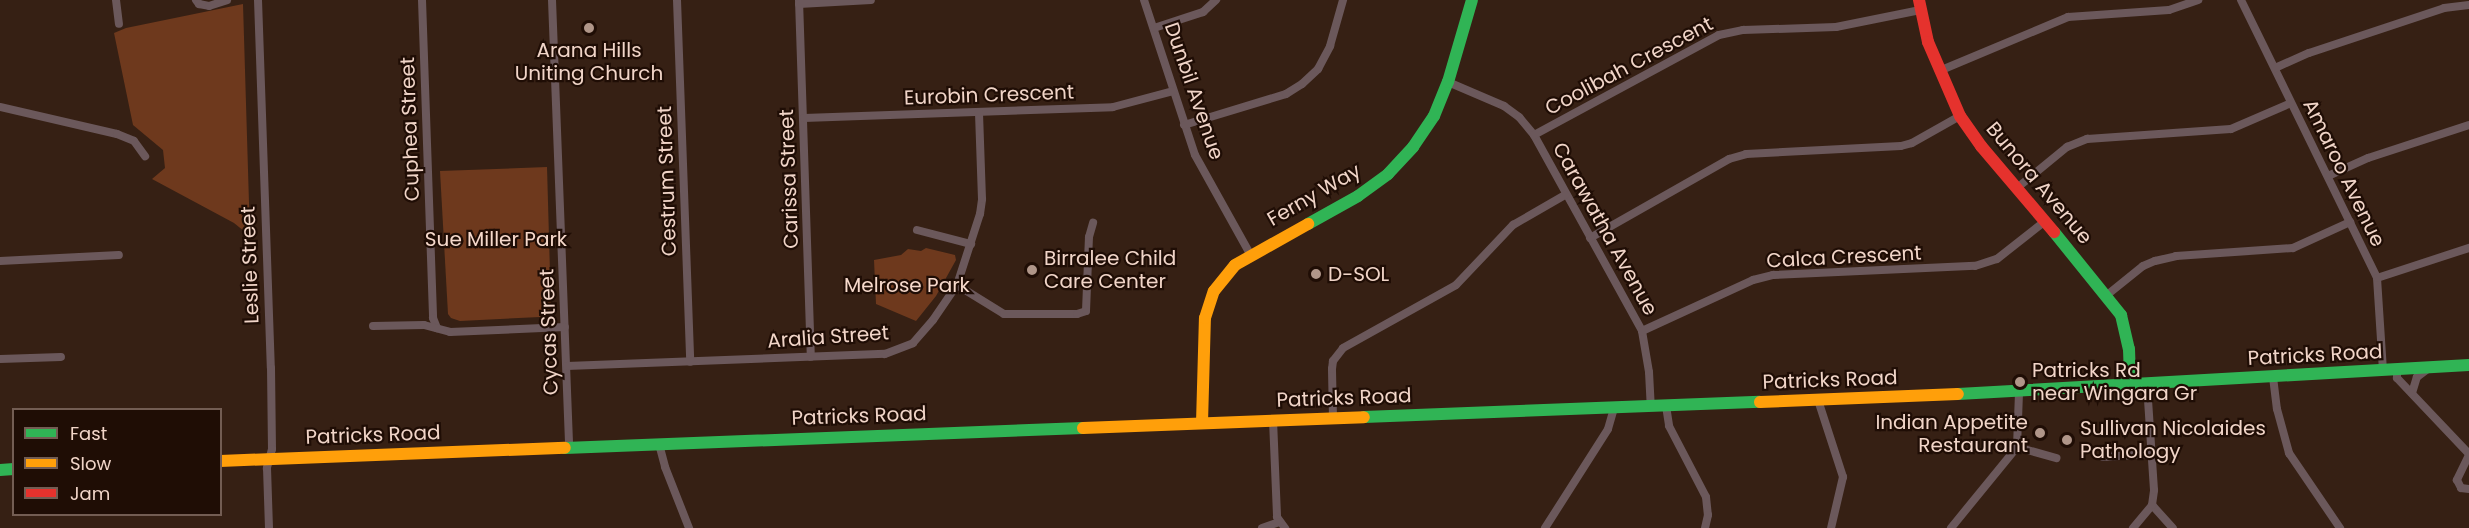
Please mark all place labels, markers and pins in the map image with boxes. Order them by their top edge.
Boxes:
marker: Arana Hills Uniting Church [582,21,596,35]
place label: Arana Hills Uniting Church [515,38,663,85]
place label: Birralee Child Care Center [1044,246,1176,293]
place label: D-SOL [1328,262,1389,286]
marker: Birralee Child Care Center [1025,263,1039,277]
marker: D-SOL [1309,267,1323,281]
place label: Patricks Rd near Wingara Gr [2032,358,2197,405]
marker: Patricks Rd near Wingara Gr [2013,375,2027,389]
place label: Indian Appetite Restaurant [1875,410,2028,457]
place label: Sullivan Nicolaides Pathology [2080,416,2266,463]
marker: Indian Appetite Restaurant [2033,426,2047,440]
marker: Sullivan Nicolaides Pathology [2058,431,2076,449]

